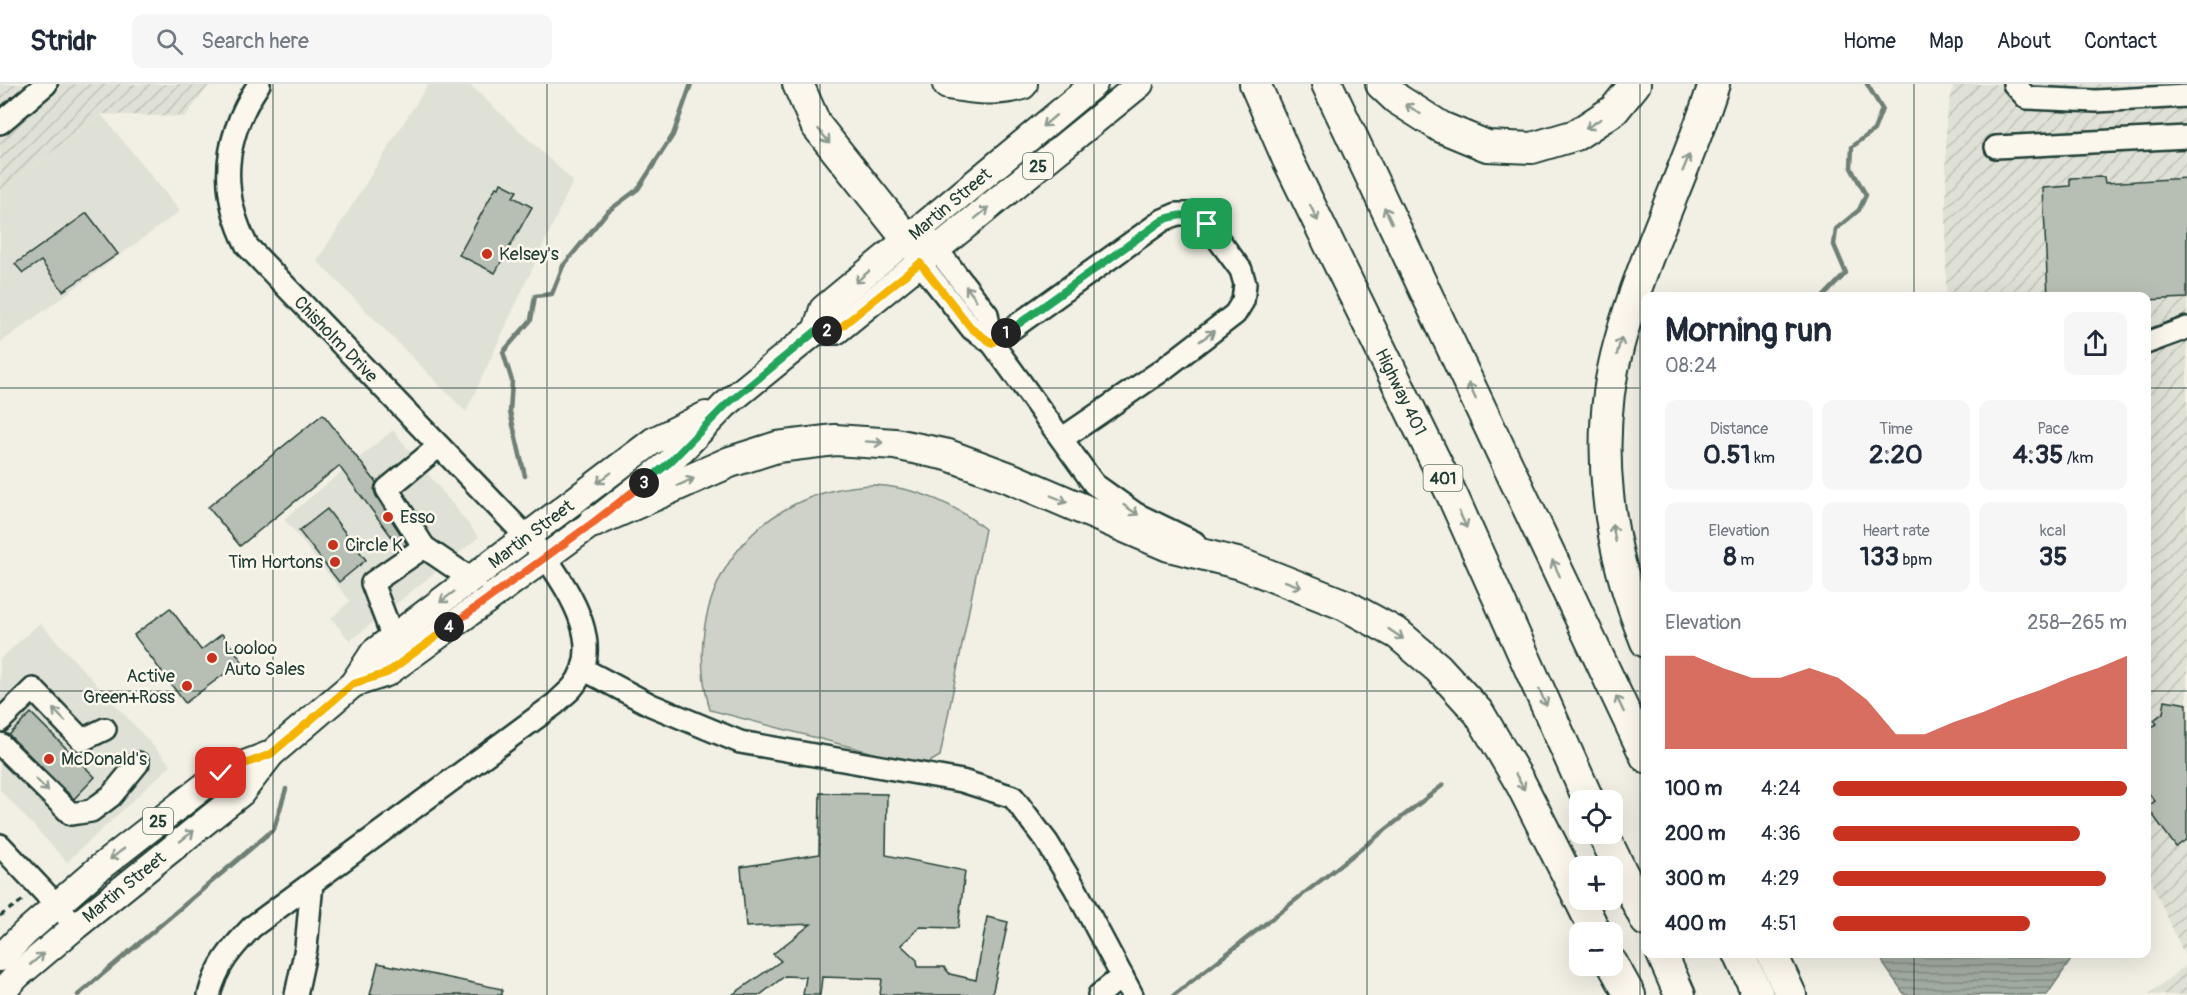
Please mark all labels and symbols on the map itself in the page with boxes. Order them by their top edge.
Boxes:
one-way arrow [1405,103,1422,115]
one-way arrow [1041,115,1057,128]
one-way arrow [1586,118,1602,130]
one-way arrow [818,128,831,144]
road number: 25 [1023,153,1053,179]
one-way arrow [1681,155,1692,173]
street label: Martin Street [904,163,997,246]
pin [1181,198,1232,249]
one-way arrow [1308,203,1320,221]
one-way arrow [974,206,990,219]
one-way arrow [1382,207,1394,225]
place label: Kelsey's [499,243,559,266]
marker: Kelsey's [480,247,494,261]
one-way arrow [855,270,871,283]
one-way arrow [965,286,977,302]
street label: Chisholm Drive [289,291,383,388]
pin: 2 [812,316,842,346]
pin: 1 [991,318,1021,348]
one-way arrow [1199,330,1215,342]
one-way arrow [1613,337,1625,356]
street label: Highway 401 [1370,345,1432,440]
one-way arrow [1466,383,1477,401]
one-way arrow [863,437,883,448]
road number: 401 [1424,465,1462,491]
pin: 3 [629,468,659,498]
one-way arrow [596,472,612,485]
one-way arrow [676,476,694,487]
street label: Martin Street [484,494,579,574]
one-way arrow [1049,494,1068,505]
one-way arrow [1123,504,1139,516]
place label: Esso [400,506,435,529]
marker: Esso [381,510,395,524]
one-way arrow [1458,511,1469,529]
one-way arrow [1608,524,1619,543]
place label: Circle K [345,534,403,557]
marker: Circle K [326,538,340,552]
place label: Tim Hortons [228,551,323,574]
marker: Tim Hortons [328,555,342,569]
one-way arrow [1549,559,1561,577]
one-way arrow [1283,580,1302,591]
one-way arrow [439,591,455,604]
pin: 4 [434,612,464,642]
one-way arrow [1387,628,1404,640]
place label: Looloo Auto Sales [224,637,305,681]
marker: Looloo Auto Sales [205,651,219,665]
place label: Active Green+Ross [83,665,175,709]
marker: Active Green+Ross [180,679,194,693]
one-way arrow [1537,689,1549,707]
one-way arrow [1614,696,1626,714]
one-way arrow [51,708,66,723]
pin [195,747,246,798]
place label: McDonald's [61,748,147,771]
marker: McDonald's [42,752,56,766]
one-way arrow [1514,773,1526,790]
one-way arrow [34,778,49,792]
road number: 25 [143,808,173,834]
one-way arrow [179,830,195,843]
street label: Martin Street [78,846,171,928]
one-way arrow [110,847,126,860]
one-way arrow [29,952,44,966]

